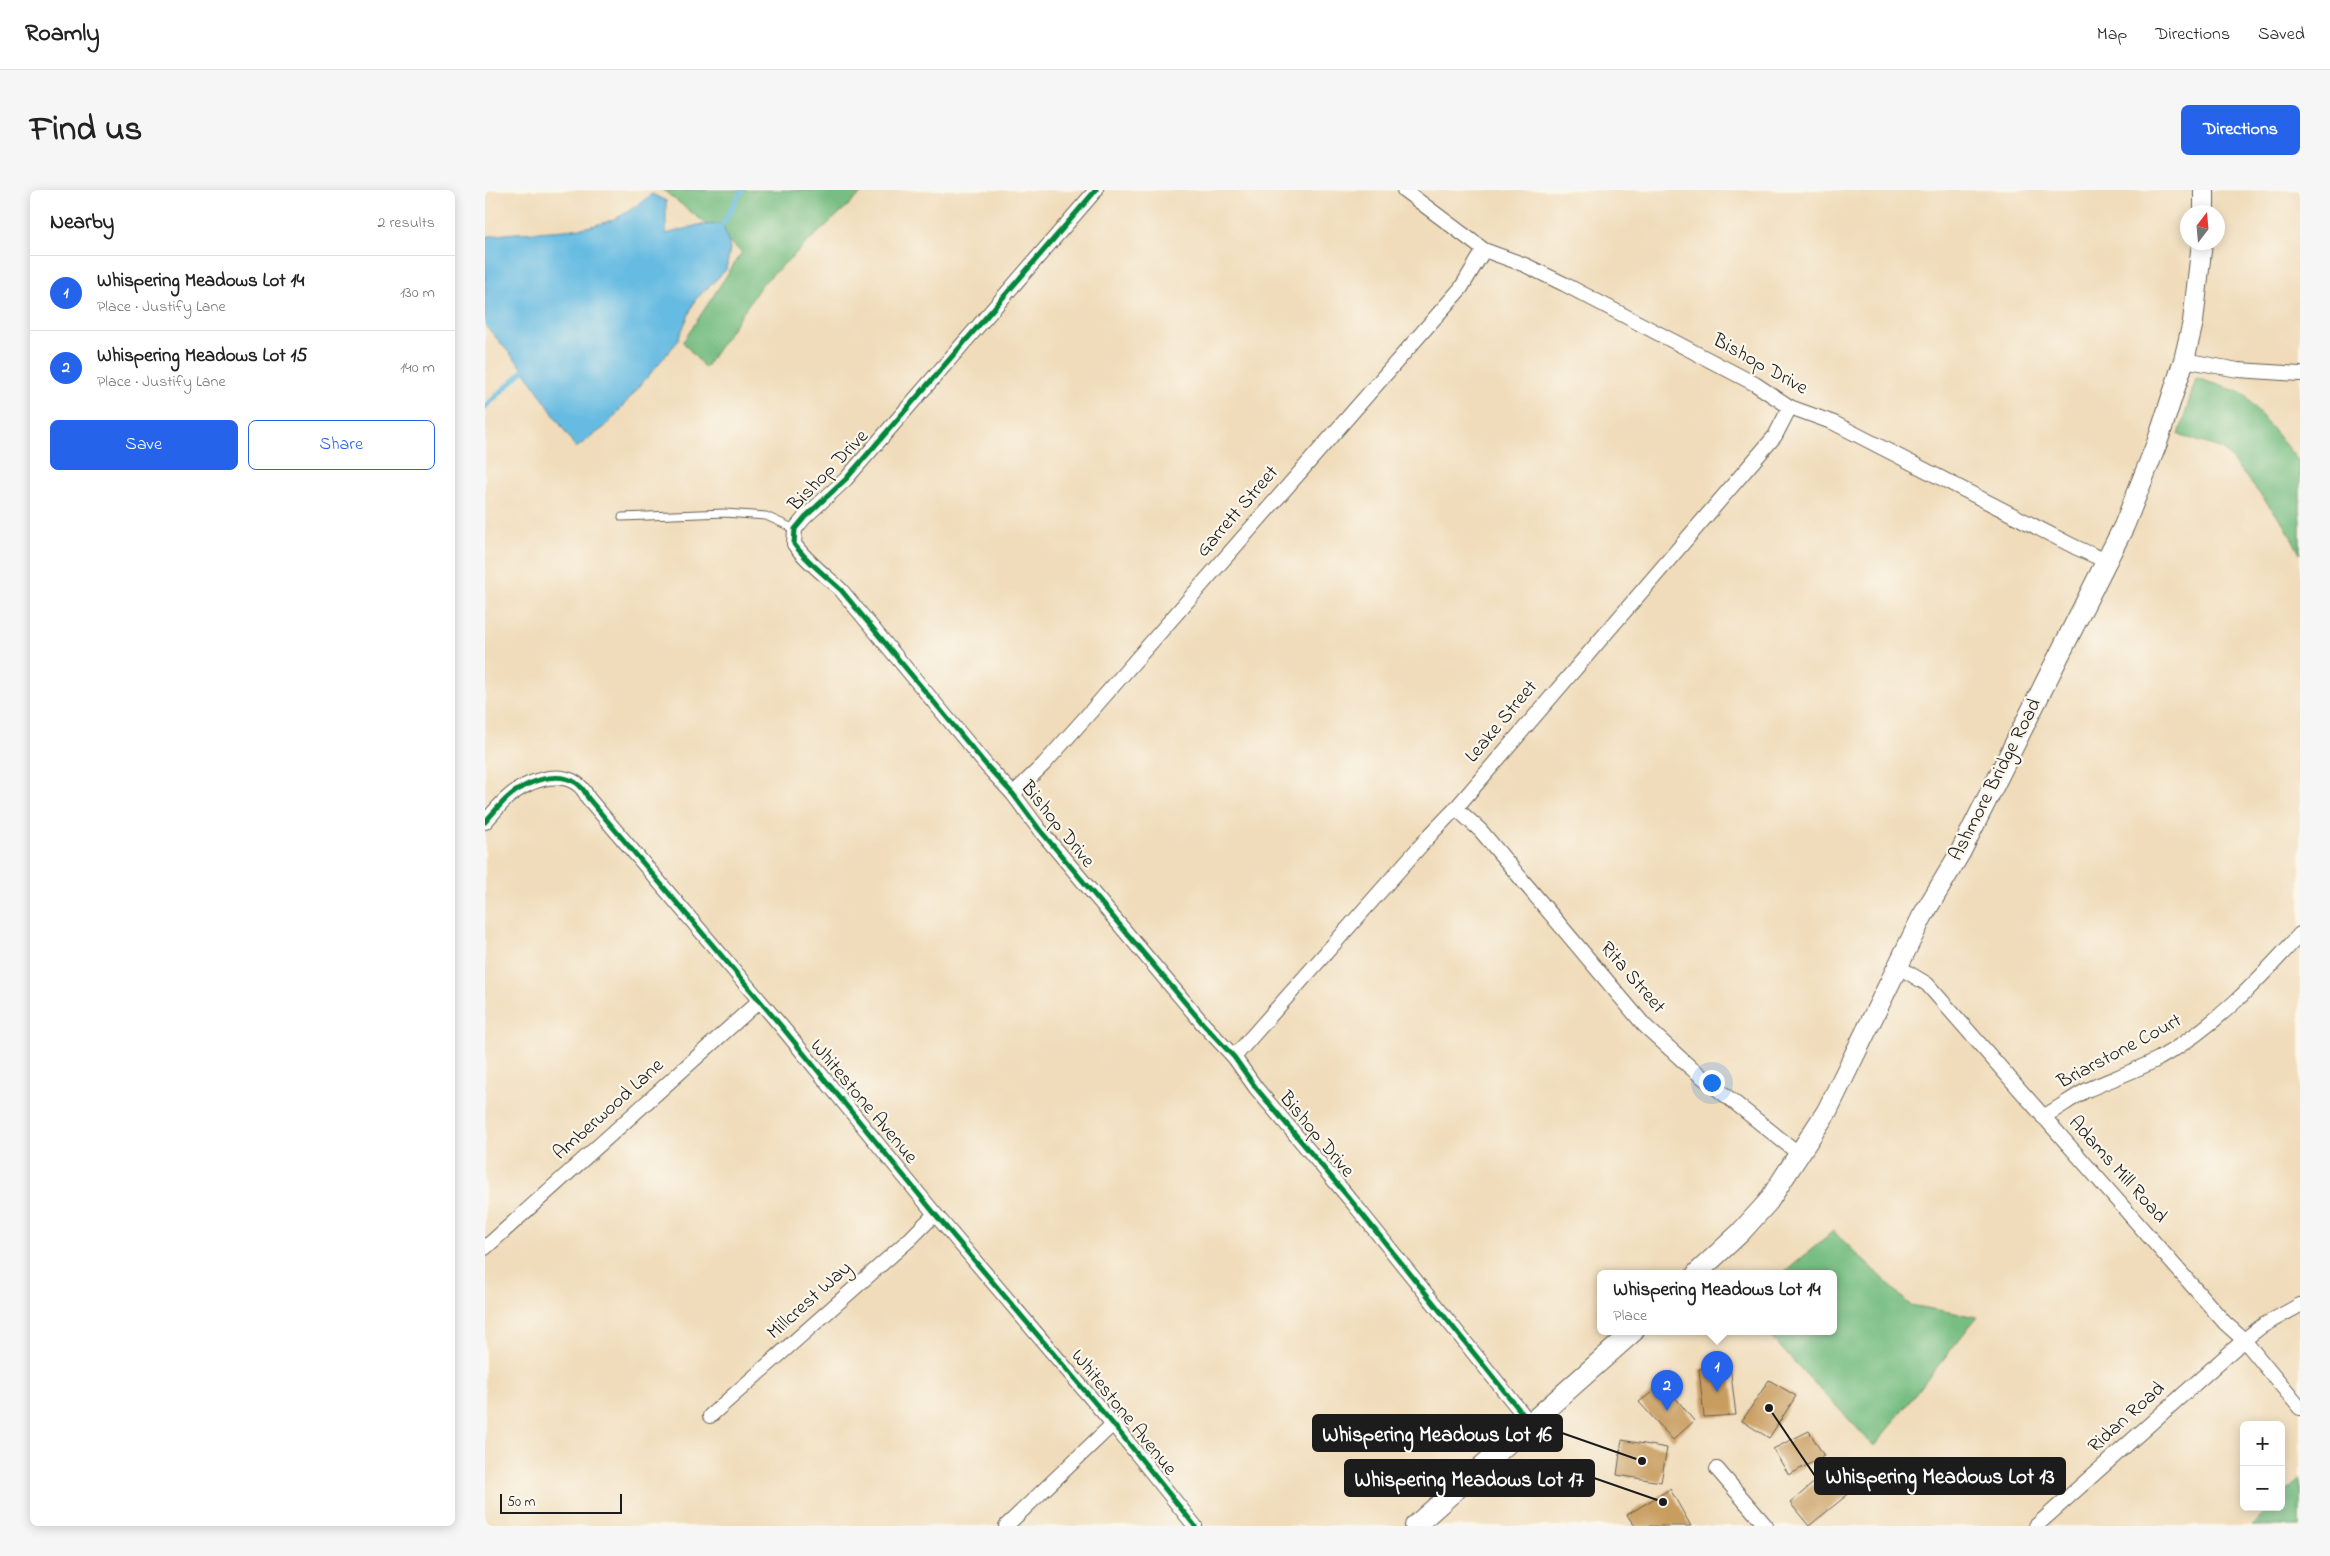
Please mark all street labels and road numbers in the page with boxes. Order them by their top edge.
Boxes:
street label: Bishop Drive [1706,326,1813,403]
street label: Bishop Drive [781,423,876,519]
street label: Garrett Street [1190,459,1286,564]
street label: Leake Street [1459,674,1546,770]
street label: Ashmore Bridge Road [1942,694,2050,867]
street label: Bishop Drive [1012,774,1101,875]
street label: Rita Street [1592,935,1672,1021]
street label: Briarstone Court [2052,1007,2188,1097]
street label: Whitestone Avenue [802,1033,924,1171]
street label: Amberwood Lane [547,1052,671,1168]
street label: Bishop Drive [1271,1085,1361,1184]
street label: Adams Mill Road [2061,1110,2173,1230]
street label: Millcrest Way [761,1255,859,1347]
street label: Whitestone Avenue [1063,1344,1183,1482]
street label: Ridan Road [2082,1375,2172,1461]

